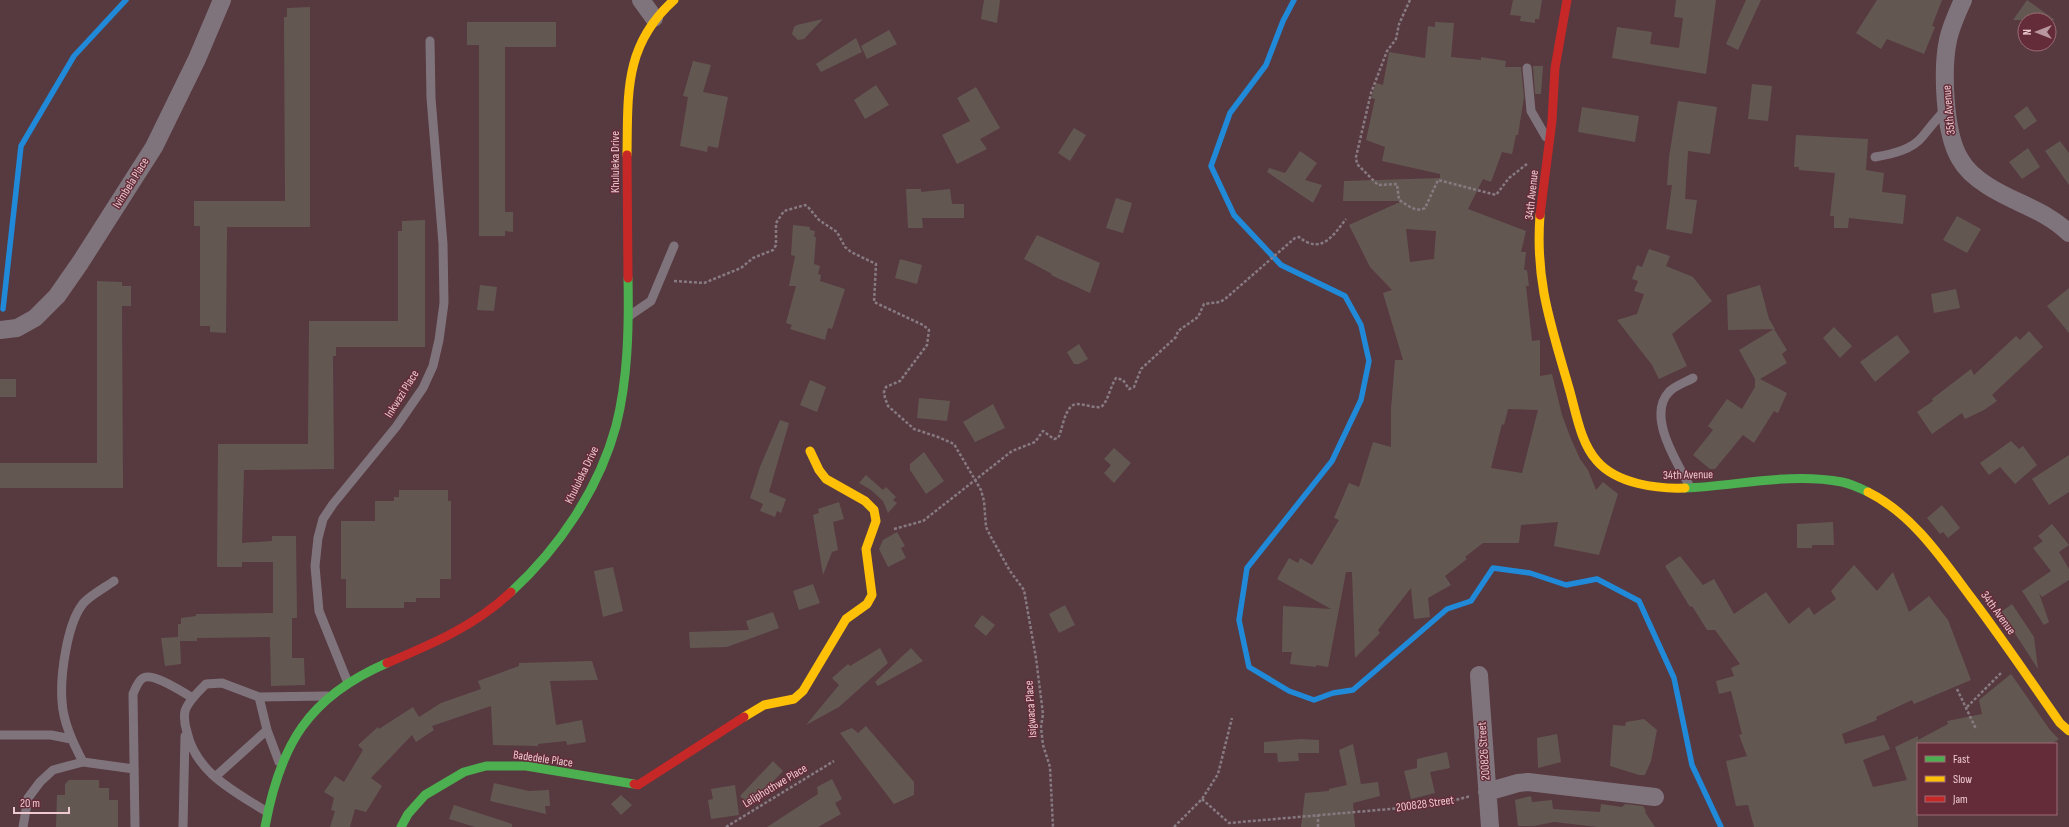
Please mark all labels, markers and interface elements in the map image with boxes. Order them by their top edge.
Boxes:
north arrow [2017,12,2057,52]
text: N [2021,29,2034,35]
street label: 35th Avenue [1939,84,1959,136]
street label: Khululeka Drive [608,131,623,193]
street label: Ivimbela Place [110,155,153,211]
street label: 34th Avenue [1522,169,1542,221]
street label: Inkwazi Place [382,367,423,421]
street label: Khululeka Drive [562,444,602,506]
street label: 34th Avenue [1663,467,1713,483]
street label: 34th Avenue [1977,588,2019,638]
street label: Isigwaca Place [1022,680,1040,738]
street label: 200826 Street [1474,721,1494,781]
legend [1917,743,2057,815]
street label: Badedele Place [512,747,574,771]
text: Fast [1953,752,1970,767]
street label: Leliphothwe Place [740,761,810,811]
text: Slow [1953,772,1972,787]
scale bar [14,789,69,815]
street label: 200828 Street [1395,792,1455,815]
text: Jam [1952,792,1968,807]
text: 20 m [20,796,40,811]

